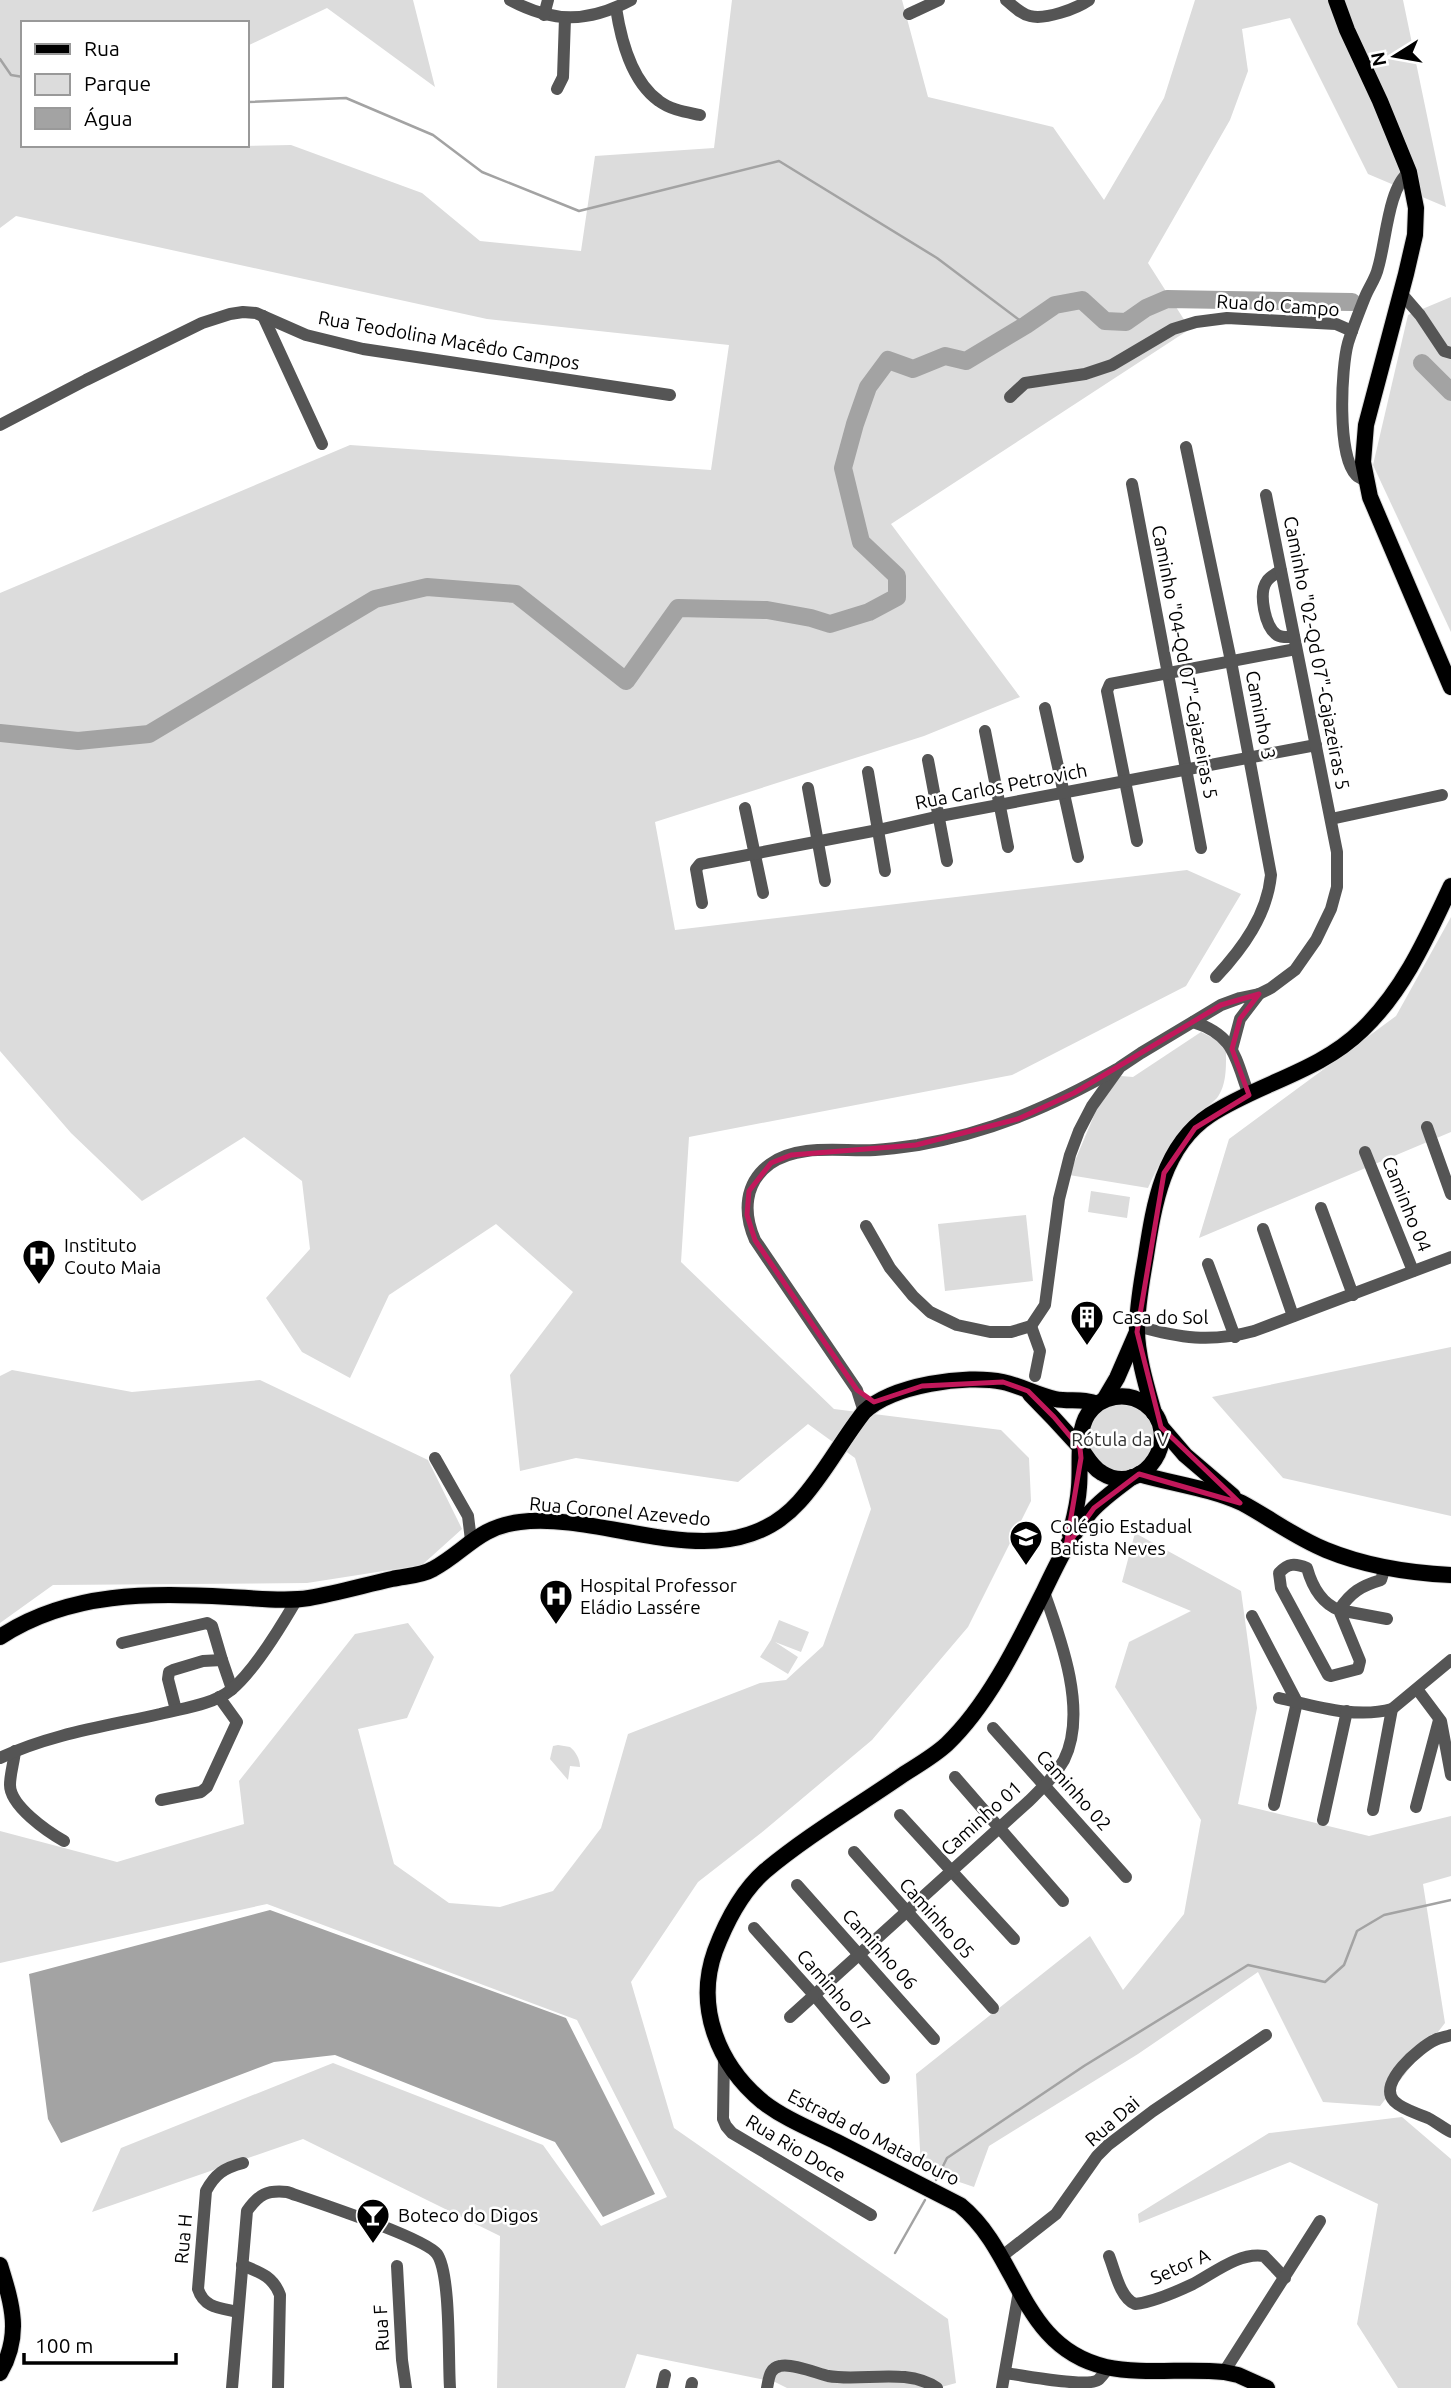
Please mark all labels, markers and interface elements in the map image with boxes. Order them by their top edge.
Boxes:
legend [21,21,248,147]
north arrow [1360,21,1430,91]
text: Rua [84,36,120,60]
text: N [1366,50,1390,68]
text: Parque [84,71,151,95]
text: Água [84,106,133,130]
street label: Rua do Campo [1216,290,1340,320]
street label: Rua Teodolina Macêdo Campos [316,306,582,374]
street label: Caminho "02-Qd 07"-Cajazeiras 5 [1280,514,1354,792]
street label: Caminho "04-Qd 07"-Cajazeiras 5 [1148,523,1222,801]
street label: Caminho 3 [1242,669,1280,761]
street label: Rua Carlos Petrovich [913,759,1089,813]
street label: Caminho 04 [1378,1153,1436,1255]
place label: Instituto Couto Maia [64,1234,161,1278]
hospital icon: Instituto Couto Maia [20,1237,58,1286]
building icon: Casa do Sol [1068,1298,1106,1347]
place label: Casa do Sol [1112,1306,1208,1328]
park label: Rótula da V [1071,1428,1169,1450]
street label: Rua Coronel Azevedo [528,1492,712,1530]
place label: Colégio Estadual Batista Neves [1050,1515,1192,1559]
school or university icon: Colégio Estadual Batista Neves [1007,1518,1045,1567]
place label: Hospital Professor Eládio Lassére [580,1574,737,1618]
hospital icon: Hospital Professor Eládio Lassére [537,1577,575,1626]
street label: Caminho 02 [1032,1745,1116,1835]
street label: Caminho 01 [936,1776,1026,1860]
street label: Caminho 05 [895,1873,979,1963]
street label: Caminho 06 [838,1904,922,1994]
street label: Caminho 07 [793,1945,875,2035]
street label: Estrada do Matadouro [784,2084,964,2190]
street label: Rua Dai [1080,2092,1144,2150]
street label: Rua Rio Doce [742,2110,850,2186]
bar icon: Boteco do Digos [354,2196,392,2245]
place label: Boteco do Digos [398,2204,538,2226]
street label: Rua H [170,2213,196,2265]
street label: Setor A [1147,2243,1214,2289]
street label: Rua F [369,2304,393,2352]
scale bar [24,2322,177,2366]
text: 100 m [35,2333,93,2357]

